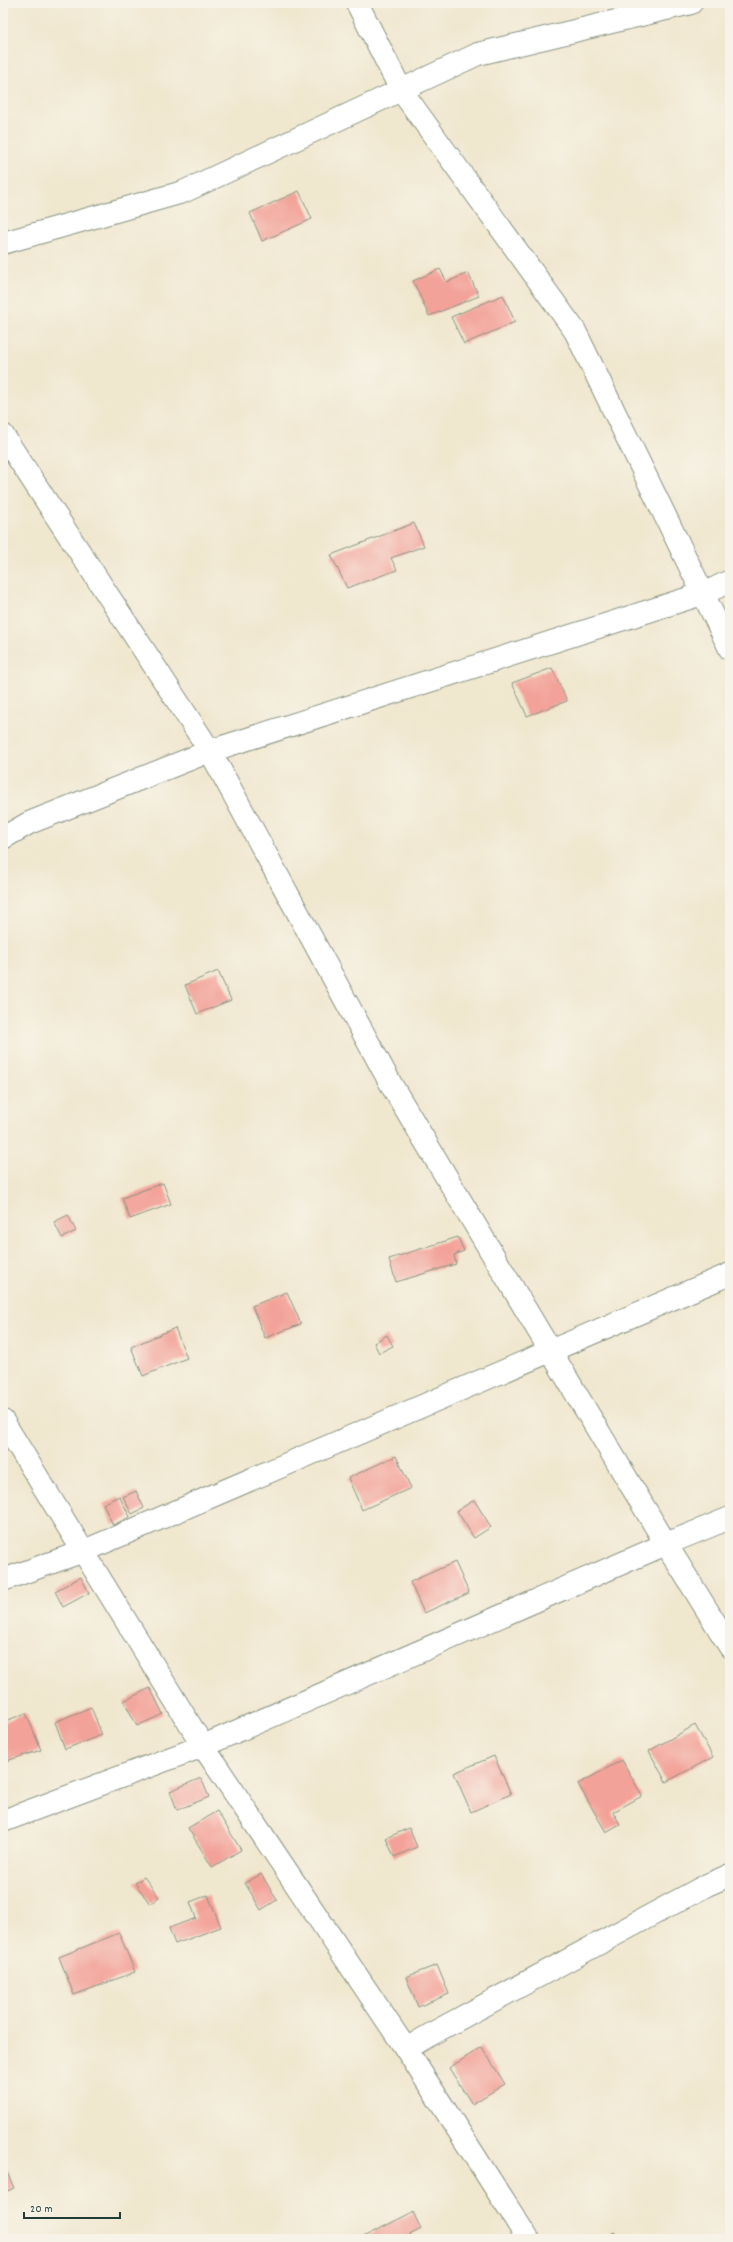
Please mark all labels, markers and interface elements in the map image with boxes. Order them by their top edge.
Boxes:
scale bar [24,2194,120,2220]
text: 20 m [30,2201,53,2218]

